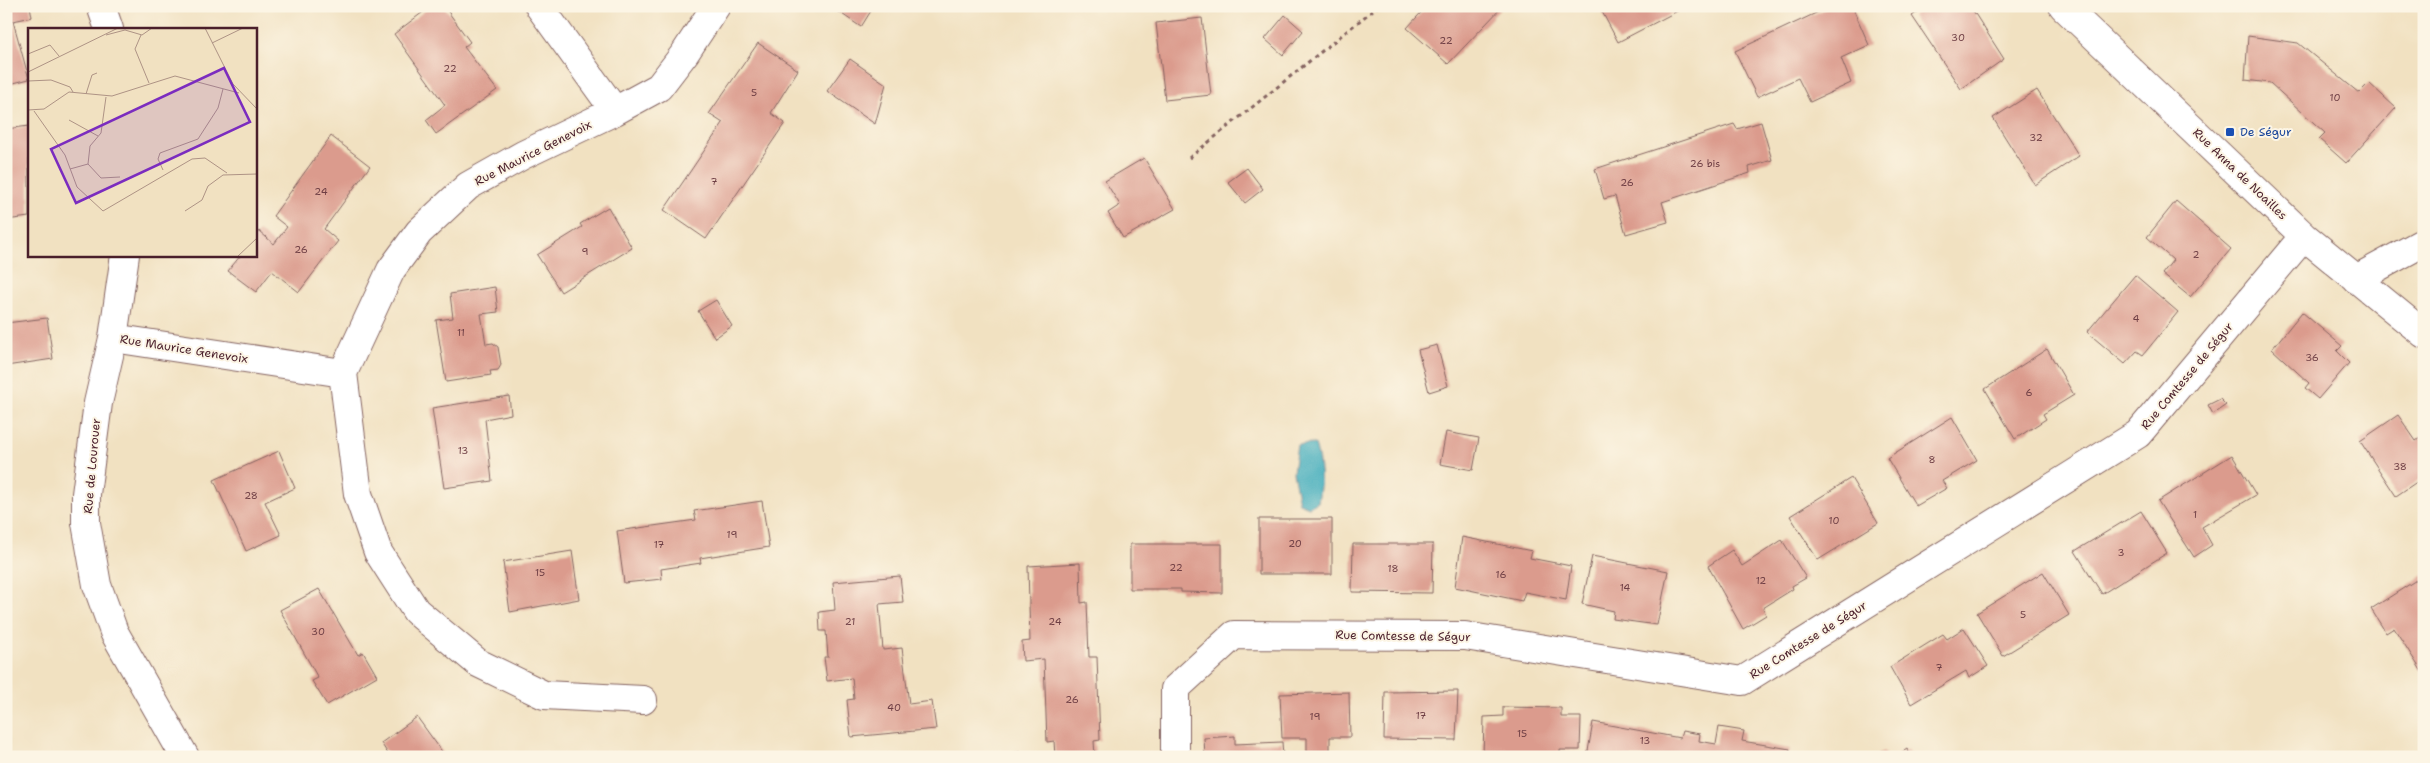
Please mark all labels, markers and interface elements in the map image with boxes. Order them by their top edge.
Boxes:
inset map [28,28,256,256]
house number: 30 [1951,31,1965,44]
house number: 22 [1439,34,1453,47]
house number: 22 [443,62,457,75]
house number: 5 [751,86,757,99]
house number: 10 [2330,91,2340,104]
street label: Rue Maurice Genevoix [472,117,594,189]
place label: De Ségur [2240,124,2292,140]
street label: Rue Anna de Noailles [2189,125,2291,223]
marker: De Ségur [2224,126,2236,138]
house number: 32 [2029,131,2043,144]
house number: 26 bis [1690,157,1720,170]
house number: 7 [711,175,718,188]
house number: 26 [1620,176,1634,189]
house number: 24 [314,185,328,198]
house number: 26 [294,243,308,256]
house number: 9 [582,245,589,258]
house number: 2 [2193,248,2200,261]
house number: 4 [2133,312,2140,325]
street label: Rue Comtesse de Ségur [2137,319,2237,433]
house number: 11 [457,326,465,339]
street label: Rue Maurice Genevoix [119,331,249,367]
house number: 36 [2305,351,2319,364]
house number: 6 [2026,386,2033,399]
street label: Rue de Lourouer [80,417,104,514]
house number: 13 [458,444,468,457]
house number: 8 [1929,453,1936,466]
house number: 38 [2393,460,2407,473]
house number: 28 [244,489,258,502]
house number: 1 [2193,508,2197,521]
house number: 10 [1829,514,1839,527]
house number: 19 [727,528,737,541]
house number: 20 [1288,537,1302,550]
house number: 17 [654,538,664,551]
house number: 3 [2118,546,2125,559]
house number: 22 [1169,561,1183,574]
house number: 18 [1387,562,1399,575]
house number: 15 [535,566,545,579]
house number: 16 [1496,568,1506,581]
house number: 12 [1756,574,1766,587]
house number: 14 [1620,581,1630,594]
street label: Rue Comtesse de Ségur [1746,597,1870,683]
house number: 5 [2020,608,2026,621]
house number: 21 [845,615,855,628]
house number: 24 [1048,615,1062,628]
house number: 30 [311,625,325,638]
street label: Rue Comtesse de Ségur [1335,627,1471,645]
house number: 7 [1936,661,1943,674]
house number: 26 [1065,693,1079,706]
house number: 40 [887,701,901,714]
house number: 17 [1416,709,1426,722]
house number: 19 [1310,710,1320,723]
house number: 15 [1517,727,1527,740]
house number: 13 [1640,734,1650,747]

